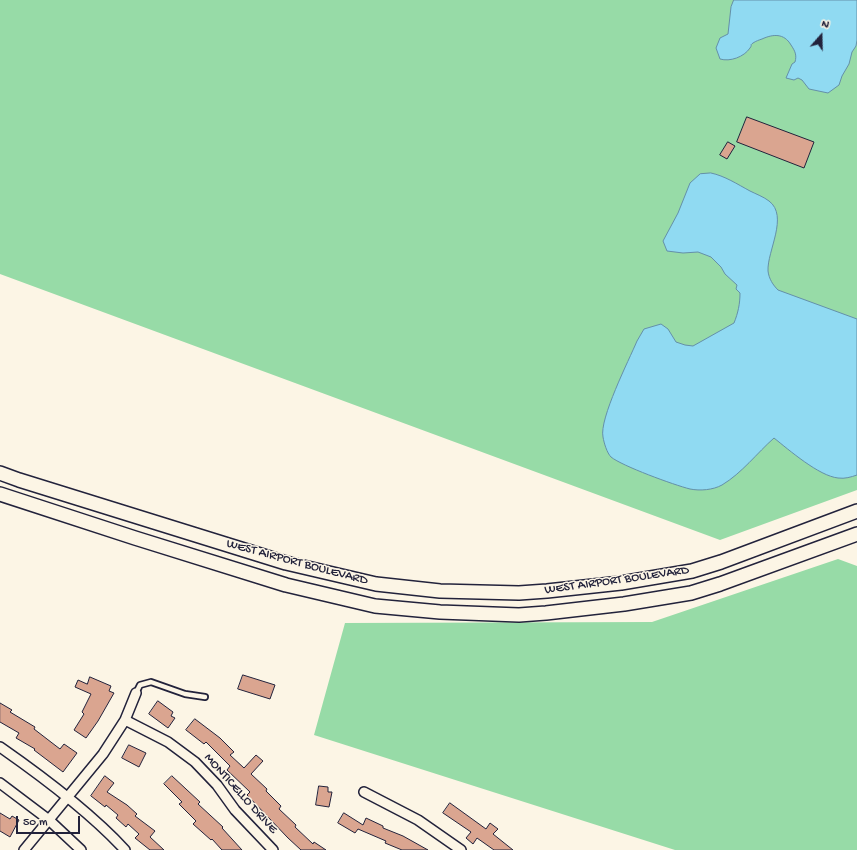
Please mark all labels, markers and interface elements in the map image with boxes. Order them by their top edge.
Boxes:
north arrow [801,16,841,56]
text: N [820,18,831,32]
street label: WEST AIRPORT BOULEVARD [225,537,369,589]
street label: WEST AIRPORT BOULEVARD [544,563,690,599]
street label: MONTICELLO DRIVE [200,751,280,837]
scale bar [18,808,82,834]
text: 50 m [23,816,48,830]

